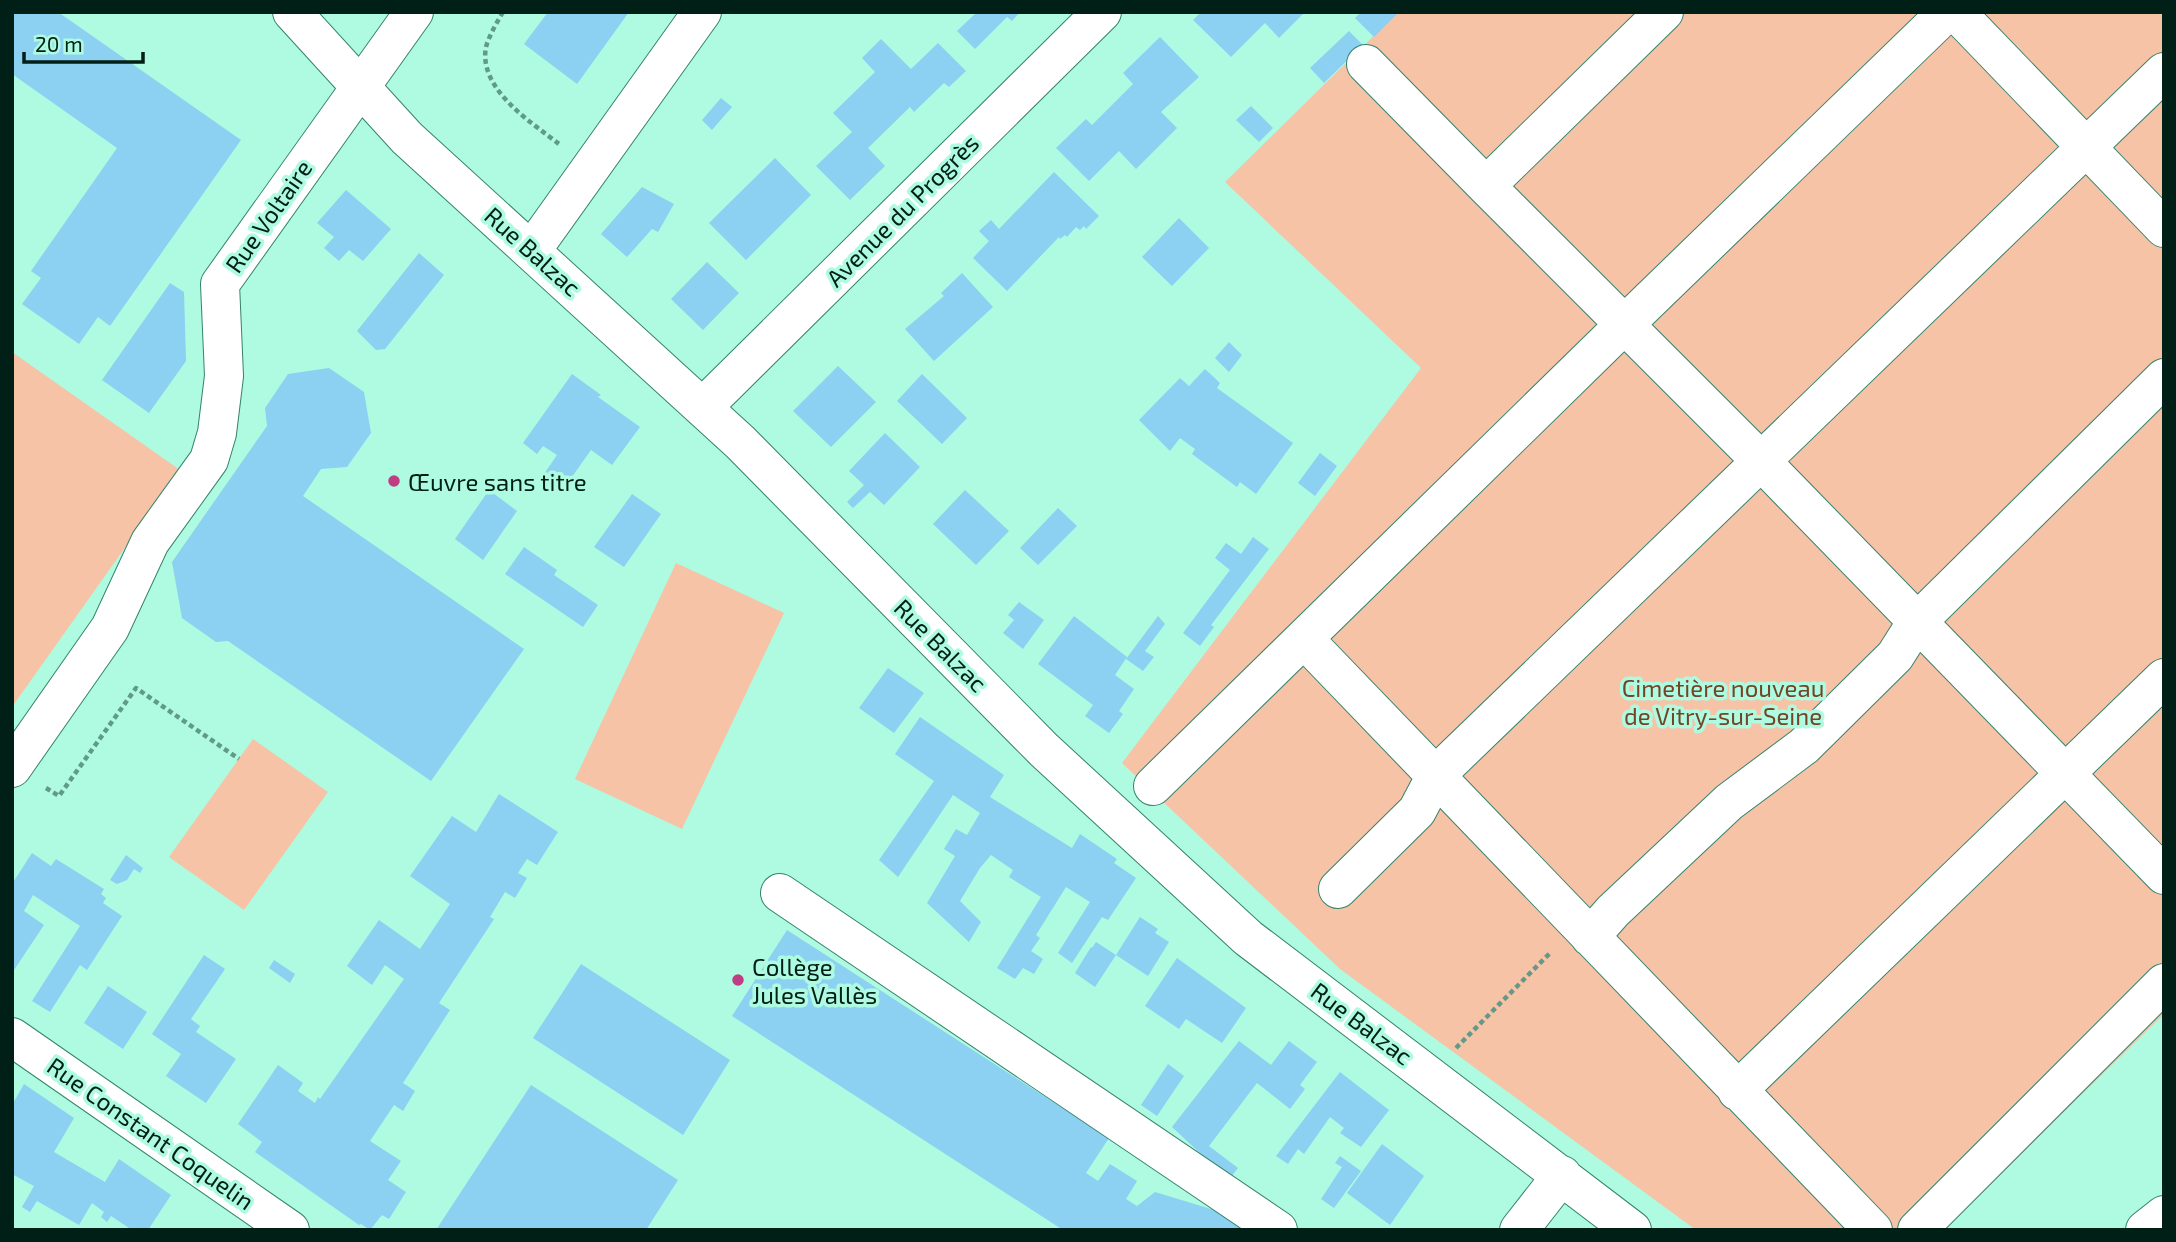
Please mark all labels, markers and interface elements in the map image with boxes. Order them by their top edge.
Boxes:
scale bar [24,21,144,65]
text: 20 m [35,31,83,56]
street label: Avenue du Progrès [820,128,984,292]
street label: Rue Voltaire [219,154,317,278]
street label: Rue Balzac [479,200,587,302]
place label: Œuvre sans titre [408,467,587,496]
marker: Œuvre sans titre [386,473,402,489]
street label: Rue Balzac [889,593,993,697]
park label: Cimetière nouveau de Vitry-sur-Seine [1622,673,1824,730]
place label: Collège Jules Vallès [752,952,877,1009]
marker: Collège Jules Vallès [730,972,746,988]
street label: Rue Balzac [1306,976,1418,1070]
street label: Rue Constant Coquelin [42,1051,260,1215]

